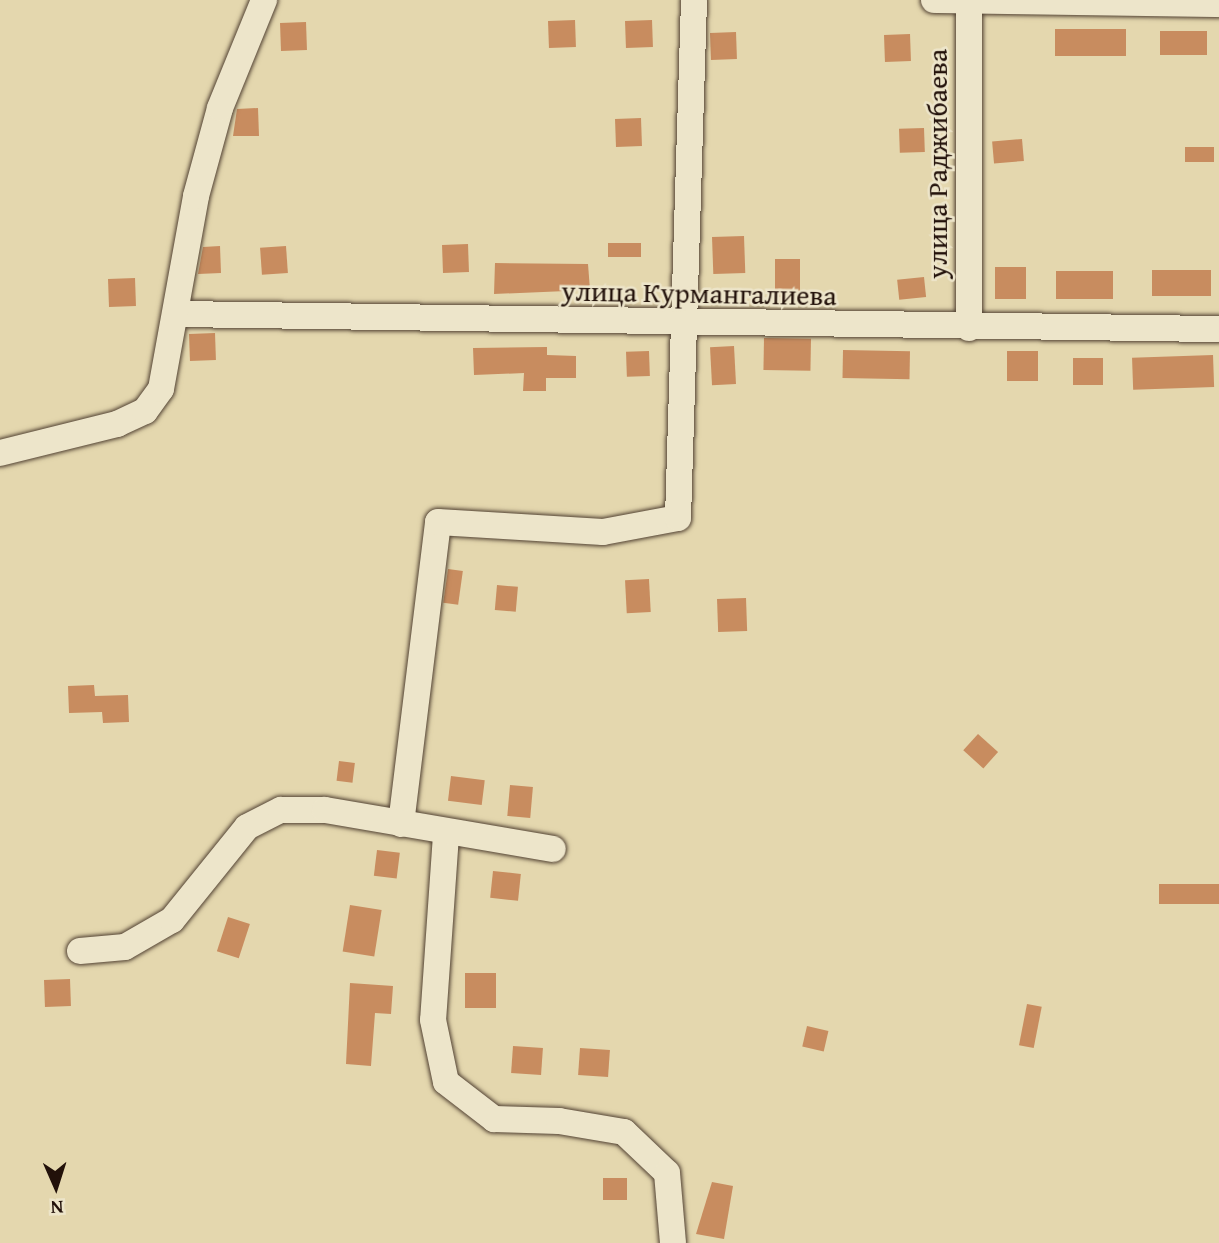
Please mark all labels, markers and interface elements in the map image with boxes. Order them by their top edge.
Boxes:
street label: улица Раджибаева [920,49,954,279]
street label: улица Курмангалиева [561,274,837,312]
north arrow [21,1152,91,1222]
text: N [50,1194,64,1222]

